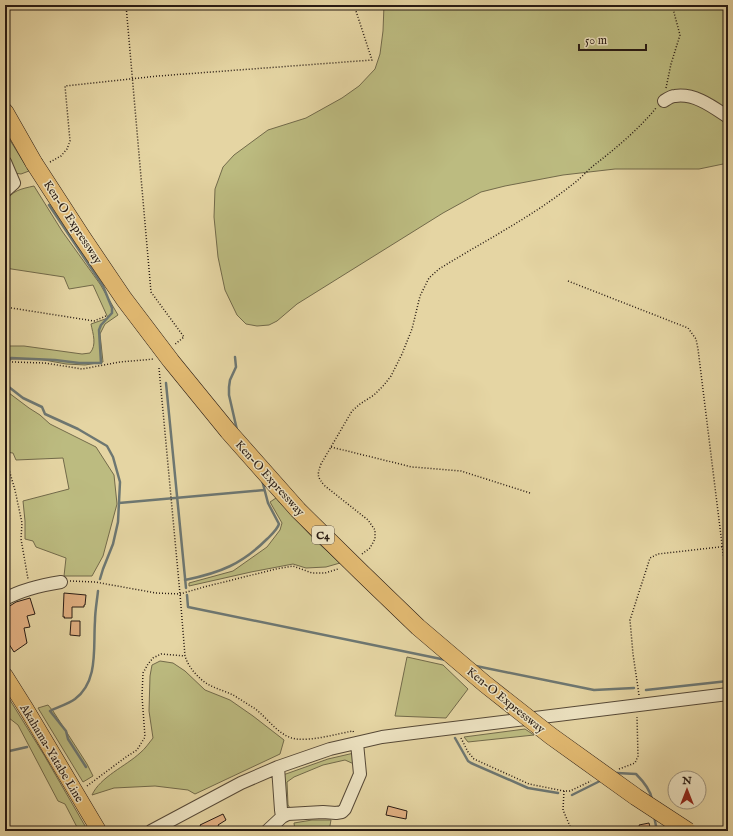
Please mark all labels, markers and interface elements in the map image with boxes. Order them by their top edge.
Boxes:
scale bar [579,26,646,52]
text: 50 m [585,33,607,48]
street label: Ken-O Expressway [39,178,105,267]
street label: Ken-O Expressway [231,437,308,520]
road number: C4 [312,526,334,544]
street label: Ken-O Expressway [463,664,548,737]
street label: Akahama-Yatabe Line [16,701,87,805]
north arrow [667,770,707,810]
text: N [681,774,692,788]

